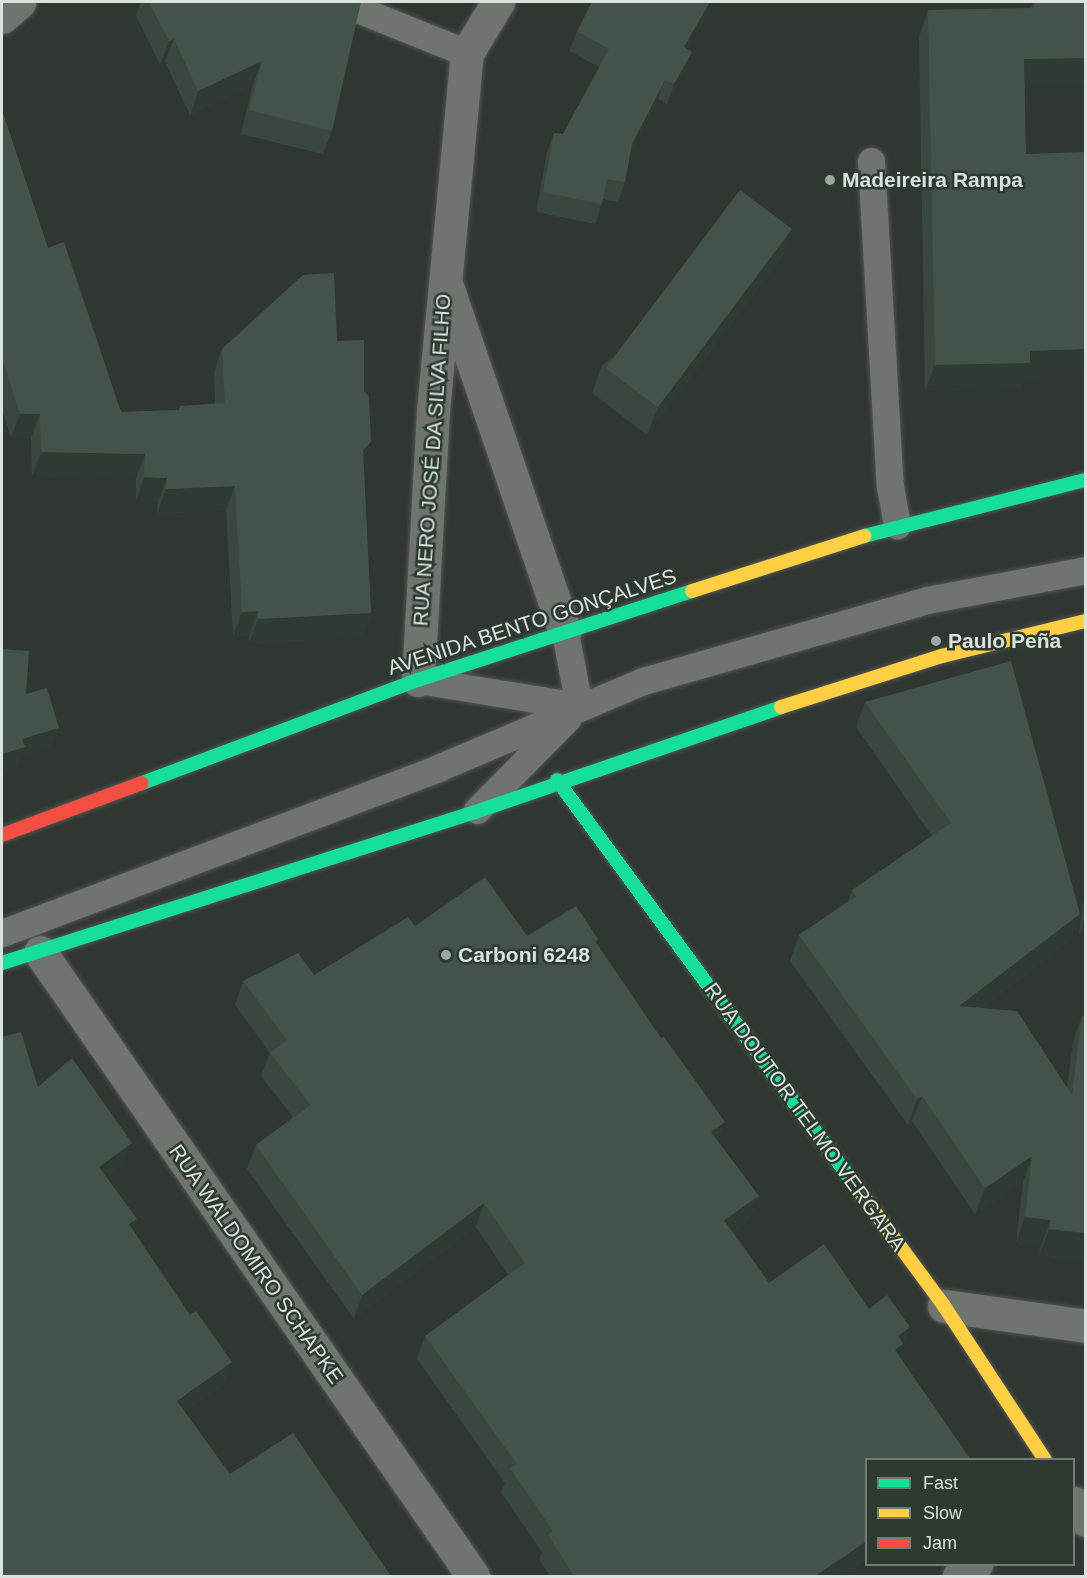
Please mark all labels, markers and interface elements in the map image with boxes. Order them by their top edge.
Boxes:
place label: Madeireira Rampa [842,167,1023,193]
marker: Madeireira Rampa [823,173,837,187]
street label: RUA NERO JOSÉ DA SILVA FILHO [408,291,456,629]
street label: AVENIDA BENTO GONÇALVES [384,563,680,681]
place label: Paulo Peña [948,628,1061,654]
marker: Paulo Peña [929,634,943,648]
place label: Carboni 6248 [458,942,590,968]
marker: Carboni 6248 [439,948,453,962]
street label: RUA DOUTOR TELMO VERGARA [699,977,911,1257]
street label: RUA WALDOMIRO SCHAPKE [163,1139,349,1389]
legend [865,1458,1075,1566]
text: Fast [923,1473,958,1493]
text: Slow [923,1503,962,1523]
text: Jam [923,1533,957,1553]

